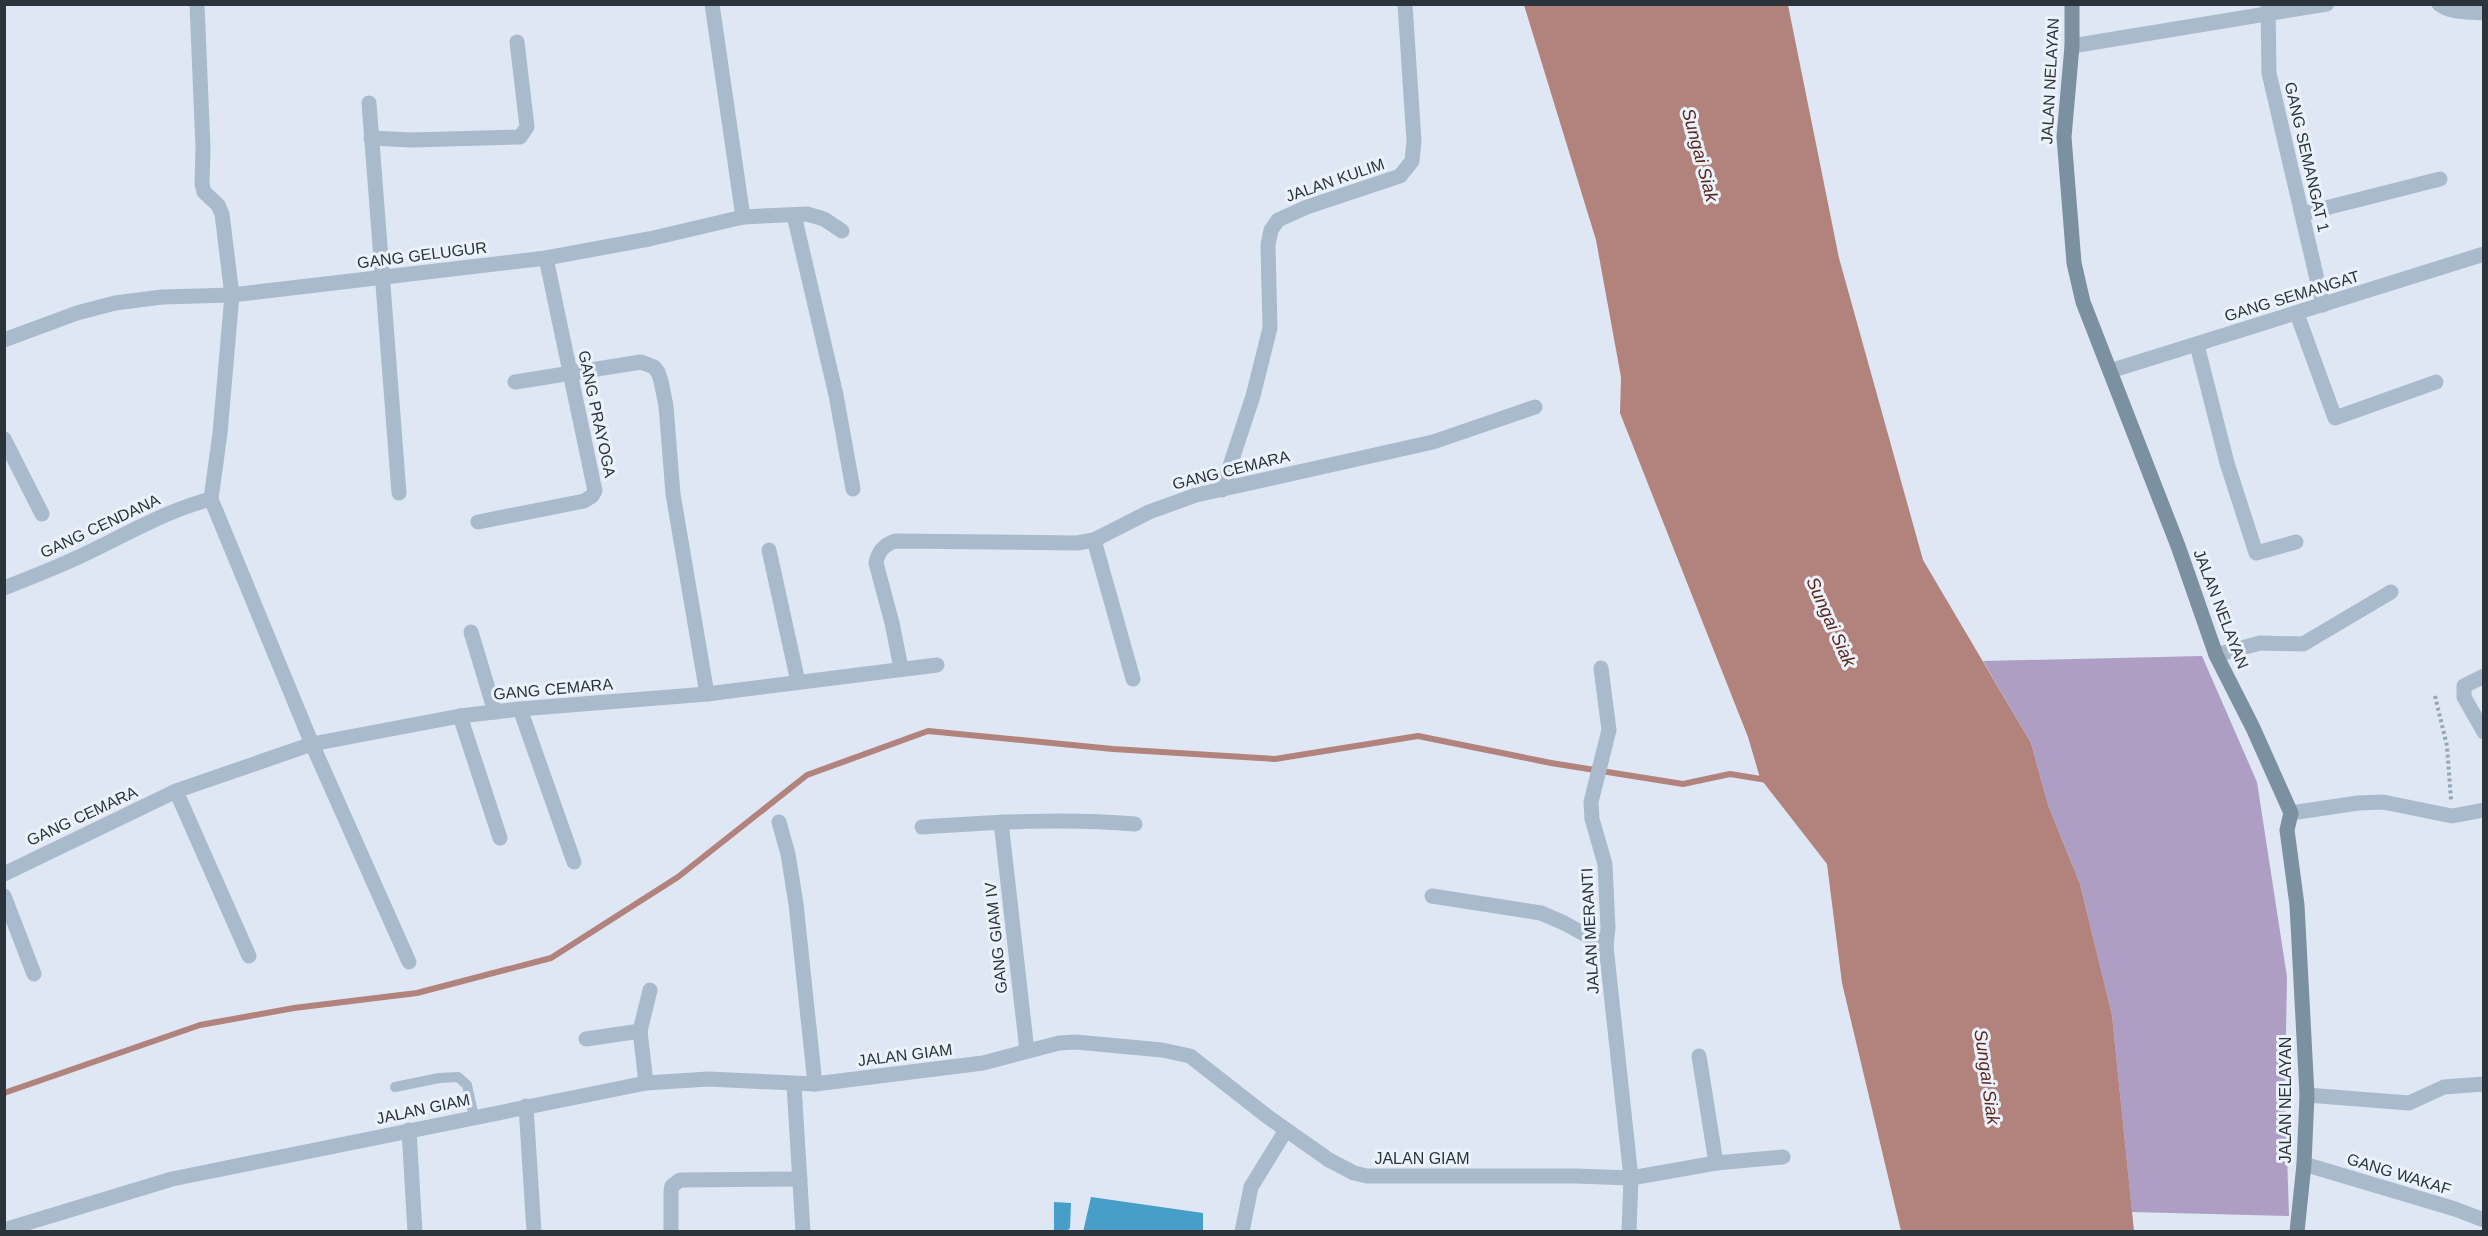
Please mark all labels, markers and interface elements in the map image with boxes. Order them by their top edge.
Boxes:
street label: JALAN NELAYAN [2038,17,2062,145]
street label: GANG SEMANGAT 1 [2281,80,2333,234]
water label: Sungai Siak [1678,106,1722,205]
street label: JALAN KULIM [1283,155,1387,205]
street label: GANG GELUGUR [356,239,488,271]
street label: GANG SEMANGAT [2222,267,2362,325]
street label: GANG PRAYOGA [575,349,619,479]
street label: GANG CEMARA [1171,447,1292,493]
street label: GANG CENDANA [38,491,163,561]
street label: JALAN NELAYAN [2190,547,2252,671]
water label: Sungai Siak [1802,574,1860,671]
street label: GANG CEMARA [492,675,614,703]
street label: GANG CEMARA [24,783,140,849]
street label: JALAN MERANTI [1578,868,1602,994]
street label: GANG GIAM IV [982,881,1010,995]
water label: Sungai Siak [1970,1028,2004,1127]
street label: JALAN NELAYAN [2277,1037,2294,1163]
street label: JALAN GIAM [857,1041,953,1069]
street label: JALAN GIAM [375,1091,471,1127]
street label: JALAN GIAM [1374,1150,1470,1167]
street label: GANG WAKAF [2345,1150,2453,1198]

